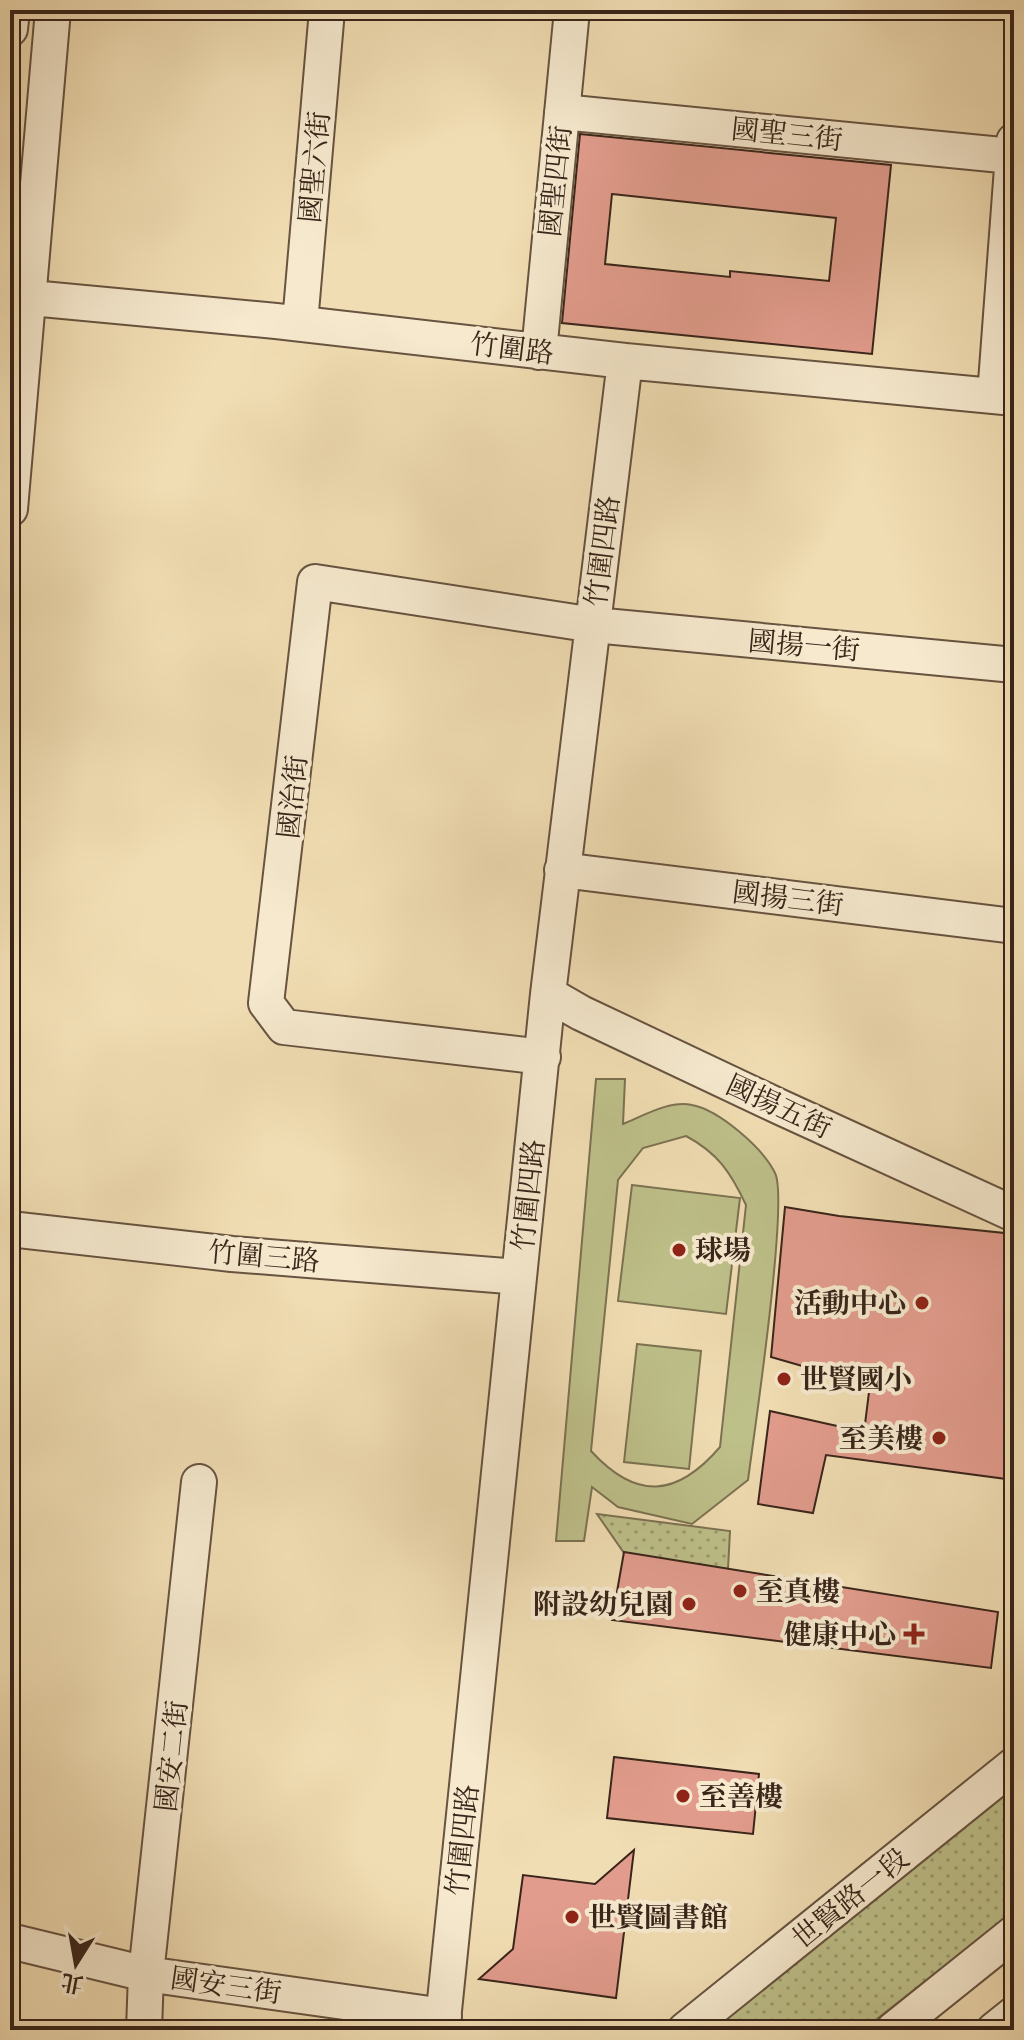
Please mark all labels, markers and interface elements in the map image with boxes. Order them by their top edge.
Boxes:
street label: 國聖六街 [291,110,339,225]
street label: 國聖三街 [729,110,845,160]
street label: 國聖四街 [531,123,581,239]
street label: 竹圍路 [468,325,556,373]
street label: 竹圍四路 [577,493,629,609]
street label: 國揚一街 [746,622,861,670]
street label: 國治街 [270,753,316,841]
street label: 國揚三街 [730,873,846,925]
street label: 國揚五街 [720,1066,837,1148]
street label: 竹圍四路 [504,1137,554,1253]
place label: 球場 [695,1232,751,1270]
street label: 竹圍三路 [206,1233,321,1281]
marker: 球場 [670,1241,688,1259]
place label: 活動中心 [794,1285,906,1323]
marker: 活動中心 [913,1294,931,1312]
place label: 世賢國小 [800,1361,912,1399]
marker: 世賢國小 [775,1370,793,1388]
place label: 至美樓 [839,1420,923,1458]
marker: 至美樓 [930,1429,948,1447]
place label: 至真樓 [756,1573,840,1611]
marker: 至真樓 [731,1582,749,1600]
place label: 附設幼兒園 [533,1586,673,1624]
marker: 附設幼兒園 [680,1595,698,1613]
place label: 健康中心 [784,1616,896,1654]
marker: 健康中心 [903,1623,925,1645]
street label: 國安二街 [147,1698,197,1814]
place label: 至善樓 [699,1778,783,1816]
street label: 竹圍四路 [438,1782,488,1898]
marker: 至善樓 [674,1787,692,1805]
street label: 世賢路一段 [784,1840,917,1958]
place label: 世賢圖書館 [588,1899,728,1937]
marker: 世賢圖書館 [563,1908,581,1926]
north arrow [36,1924,116,2004]
street label: 國安三街 [168,1959,284,2013]
text: 北 [59,1966,86,1999]

